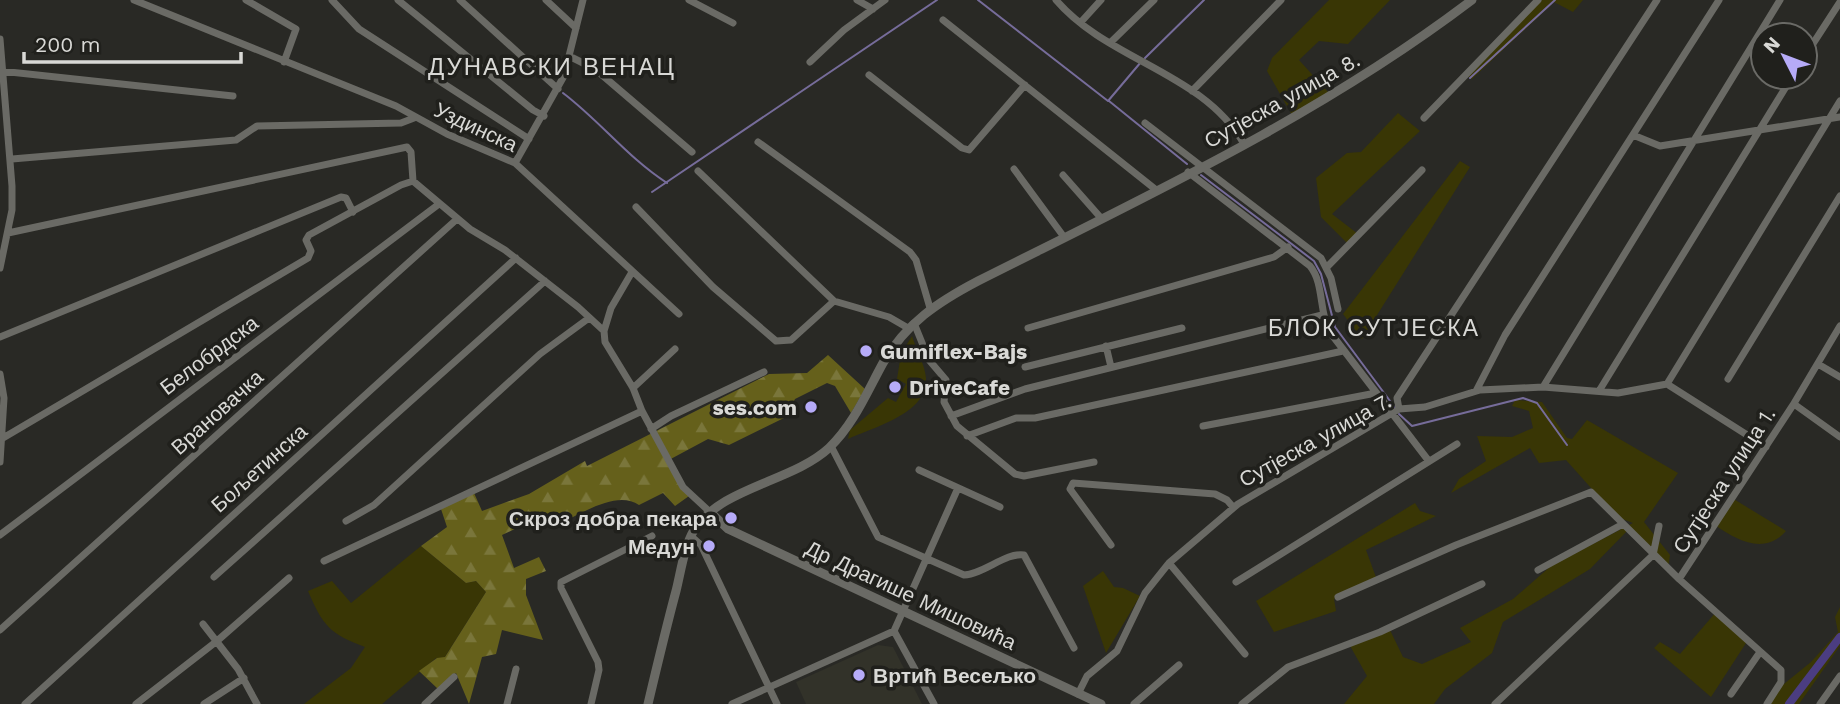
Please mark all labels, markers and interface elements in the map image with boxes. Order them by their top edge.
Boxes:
scale bar [24,21,242,65]
north arrow [1749,21,1819,91]
text: 200 m [35,32,101,57]
text: N [1758,32,1785,58]
street label: Сутјеска улица 8. [1200,47,1364,153]
district label: ДУНАВСКИ ВЕНАЦ [428,53,676,81]
street label: Уздинска [430,97,522,157]
street label: Белобрдска [155,310,263,400]
district label: БЛОК СУТЈЕСКА [1268,315,1480,342]
place label: Gumiflex-Bajs [880,339,1027,364]
marker: Gumiflex-Bajs [858,343,874,359]
street label: Врановачка [166,364,268,460]
place label: DriveCafe [909,375,1010,400]
marker: DriveCafe [887,379,903,395]
street label: Сутјеска улица 7. [1235,388,1395,492]
place label: ses.com [713,395,797,420]
marker: ses.com [803,399,819,415]
street label: Сутјеска улица 1. [1668,402,1780,558]
street label: Бољетинска [206,418,312,518]
place label: Скроз добра пекара [509,506,717,531]
marker: Скроз добра пекара [723,510,739,526]
place label: Медун [628,534,695,559]
street label: Др Драгише Мишовића [802,535,1021,655]
marker: Медун [701,538,717,554]
place label: Вртић Весељко [873,663,1036,688]
marker: Вртић Весељко [851,667,867,683]

